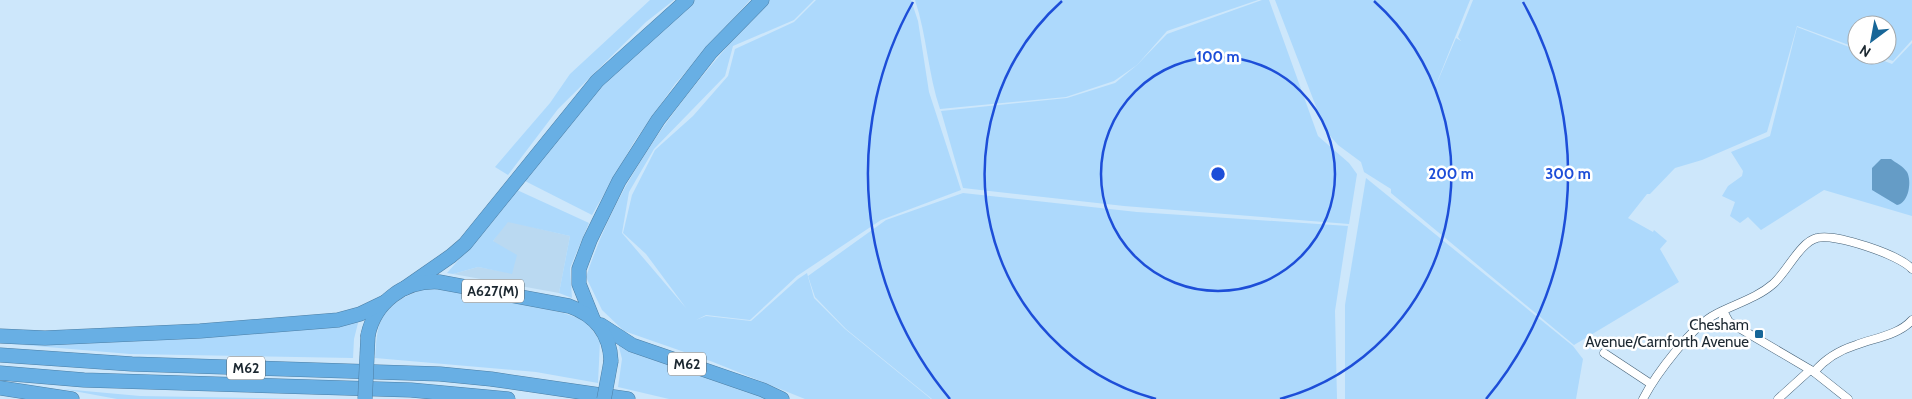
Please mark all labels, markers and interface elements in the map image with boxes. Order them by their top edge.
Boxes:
north arrow [1847,15,1897,65]
text: N [1856,41,1874,61]
text: 100 m [1196,48,1240,66]
centre of rings [1209,165,1227,183]
text: 200 m [1428,165,1474,183]
text: 300 m [1545,165,1591,183]
road number: A627(M) [462,280,524,302]
place label: Chesham Avenue/Carnforth Avenue [1585,316,1749,351]
marker: Chesham Avenue/Carnforth Avenue [1753,328,1765,340]
road number: M62 [668,352,706,376]
road number: M62 [227,356,265,379]

